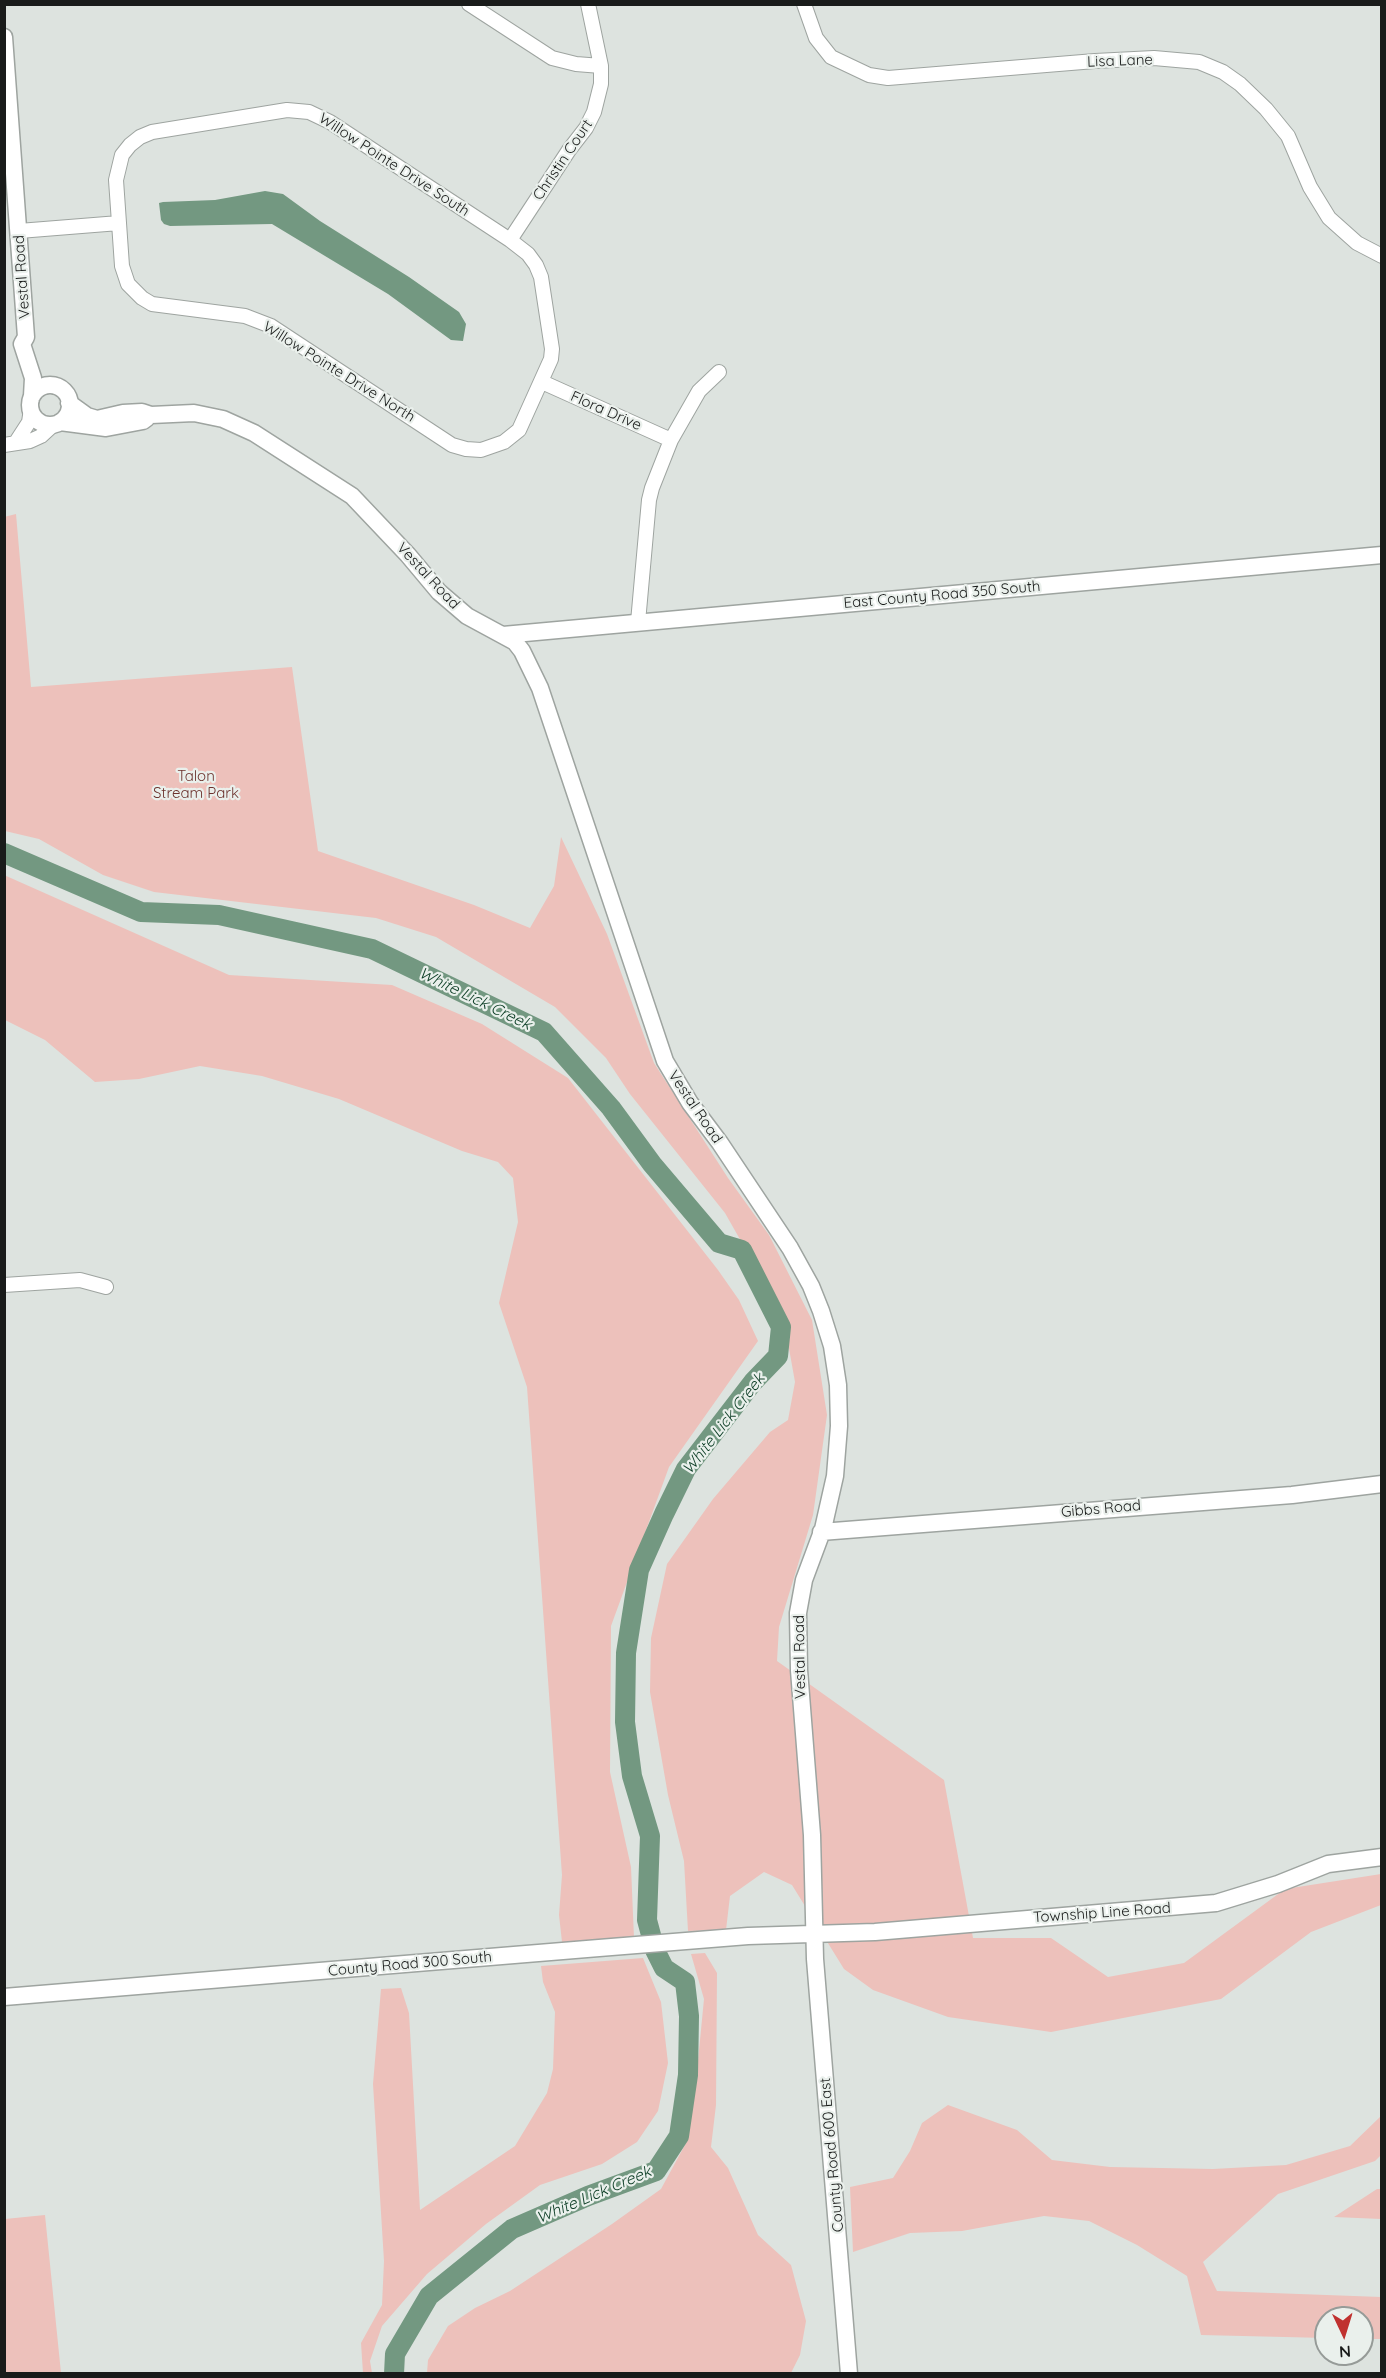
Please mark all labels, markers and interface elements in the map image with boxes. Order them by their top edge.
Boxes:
street label: Lisa Lane [1087,51,1153,71]
street label: Willow Pointe Drive South [315,110,473,220]
street label: Christin Court [529,116,597,204]
street label: Vestal Road [10,234,34,320]
street label: Willow Pointe Drive North [260,318,418,426]
street label: Flora Drive [568,387,644,435]
street label: Vestal Road [393,539,463,613]
street label: East County Road 350 South [843,577,1041,613]
park label: Talon Stream Park [153,767,239,802]
water label: White Lick Creek [416,963,534,1035]
street label: Vestal Road [664,1067,726,1147]
water label: White Lick Creek [679,1370,769,1478]
street label: Gibbs Road [1060,1497,1142,1521]
street label: Vestal Road [790,1615,810,1699]
street label: Township Line Road [1033,1899,1171,1927]
street label: County Road 300 South [327,1948,493,1980]
street label: County Road 600 East [816,2077,848,2233]
water label: White Lick Creek [534,2162,654,2228]
north arrow [1314,2306,1374,2366]
text: N [1339,2342,1352,2362]

